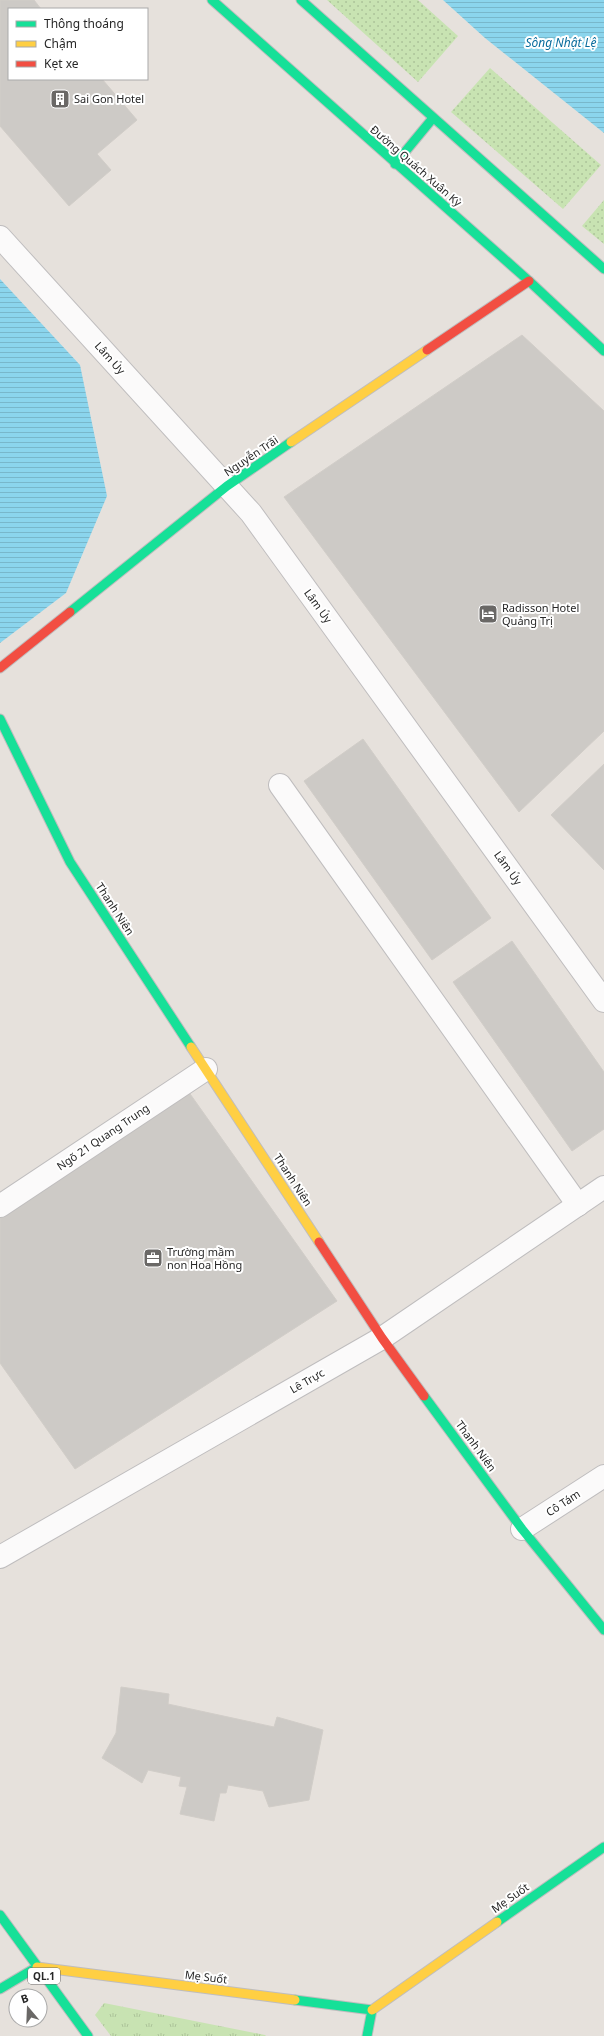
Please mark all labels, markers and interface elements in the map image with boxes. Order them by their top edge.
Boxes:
legend [8,8,148,80]
text: Thông thoáng [44,15,124,32]
water label: Sông Nhật Lệ [526,34,596,51]
text: Chậm [44,35,77,52]
text: Kẹt xe [44,55,79,72]
building icon: Sai Gon Hotel [49,88,71,110]
place label: Sai Gon Hotel [74,91,144,106]
street label: Đường Quách Xuân Kỳ [367,122,466,210]
street label: Lâm Úy [92,338,129,377]
street label: Nguyễn Trãi [221,432,281,479]
street label: Lâm Úy [301,586,336,626]
place label: Radisson Hotel Quảng Trị [502,600,579,628]
hotel icon: Radisson Hotel Quảng Trị [477,603,499,625]
street label: Lâm Úy [491,848,526,888]
street label: Thanh Niên [93,880,138,938]
street label: Ngõ 21 Quang Trung [54,1100,152,1173]
street label: Thanh Niên [271,1151,316,1209]
place label: Trường mầm non Hoa Hồng [167,1244,242,1272]
office icon: Trường mầm non Hoa Hồng [142,1247,164,1269]
street label: Lê Trực [287,1365,327,1396]
street label: Thanh Niên [453,1417,500,1474]
street label: Cô Tám [543,1486,583,1519]
street label: Mẹ Suốt [488,1879,531,1916]
street label: Mẹ Suốt [184,1966,228,1987]
road number: QL.1 [28,1968,60,1984]
north arrow [8,1988,48,2028]
text: B [19,1990,30,2006]

